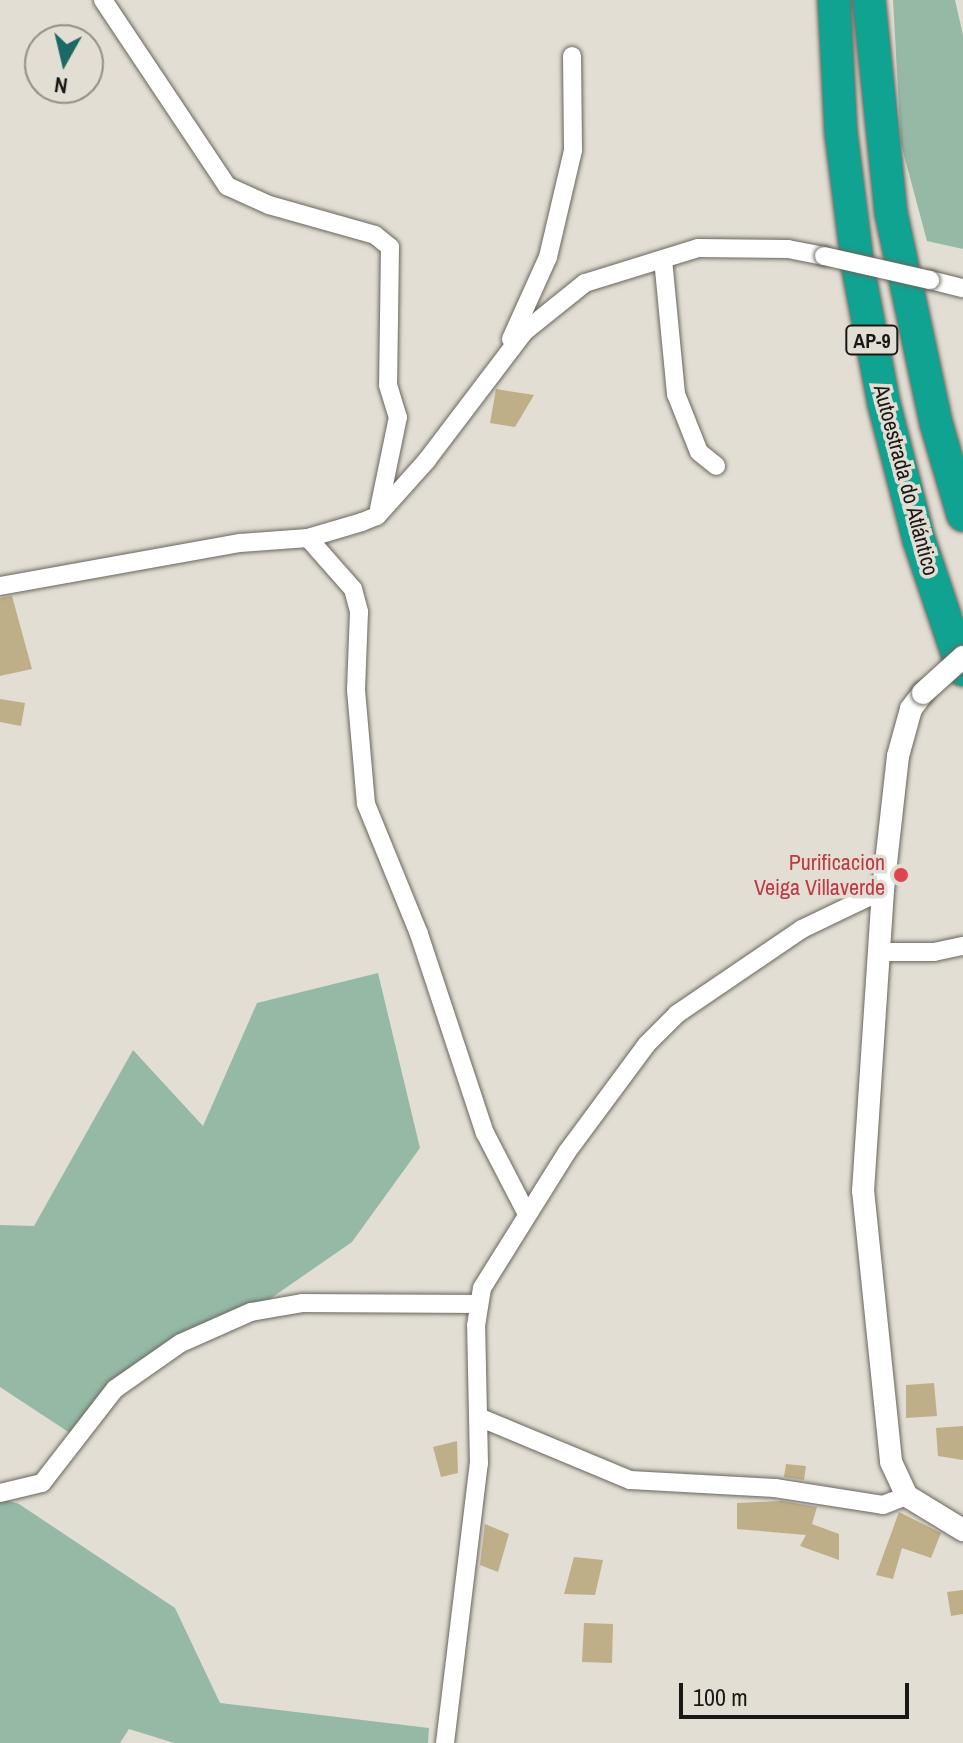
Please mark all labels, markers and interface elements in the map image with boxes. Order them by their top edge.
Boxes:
north arrow [24,24,104,104]
text: N [52,70,69,102]
road number: AP-9 [844,324,900,356]
street label: Autoestrada do Atlántico [868,381,944,579]
place label: Purificacion Veiga Villaverde [754,849,885,900]
marker: Purificacion Veiga Villaverde [892,866,910,884]
scale bar [683,1667,913,1717]
text: 100 m [693,1681,748,1713]

